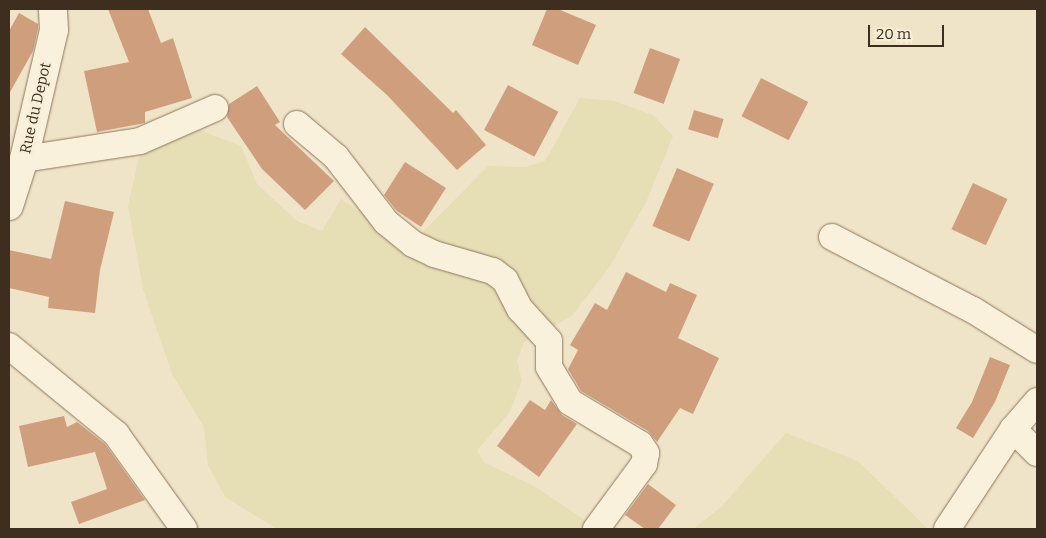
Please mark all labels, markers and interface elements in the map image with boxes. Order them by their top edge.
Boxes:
scale bar [871,15,947,47]
text: 20 m [876,25,911,43]
street label: Rue du Depot [17,61,55,155]

